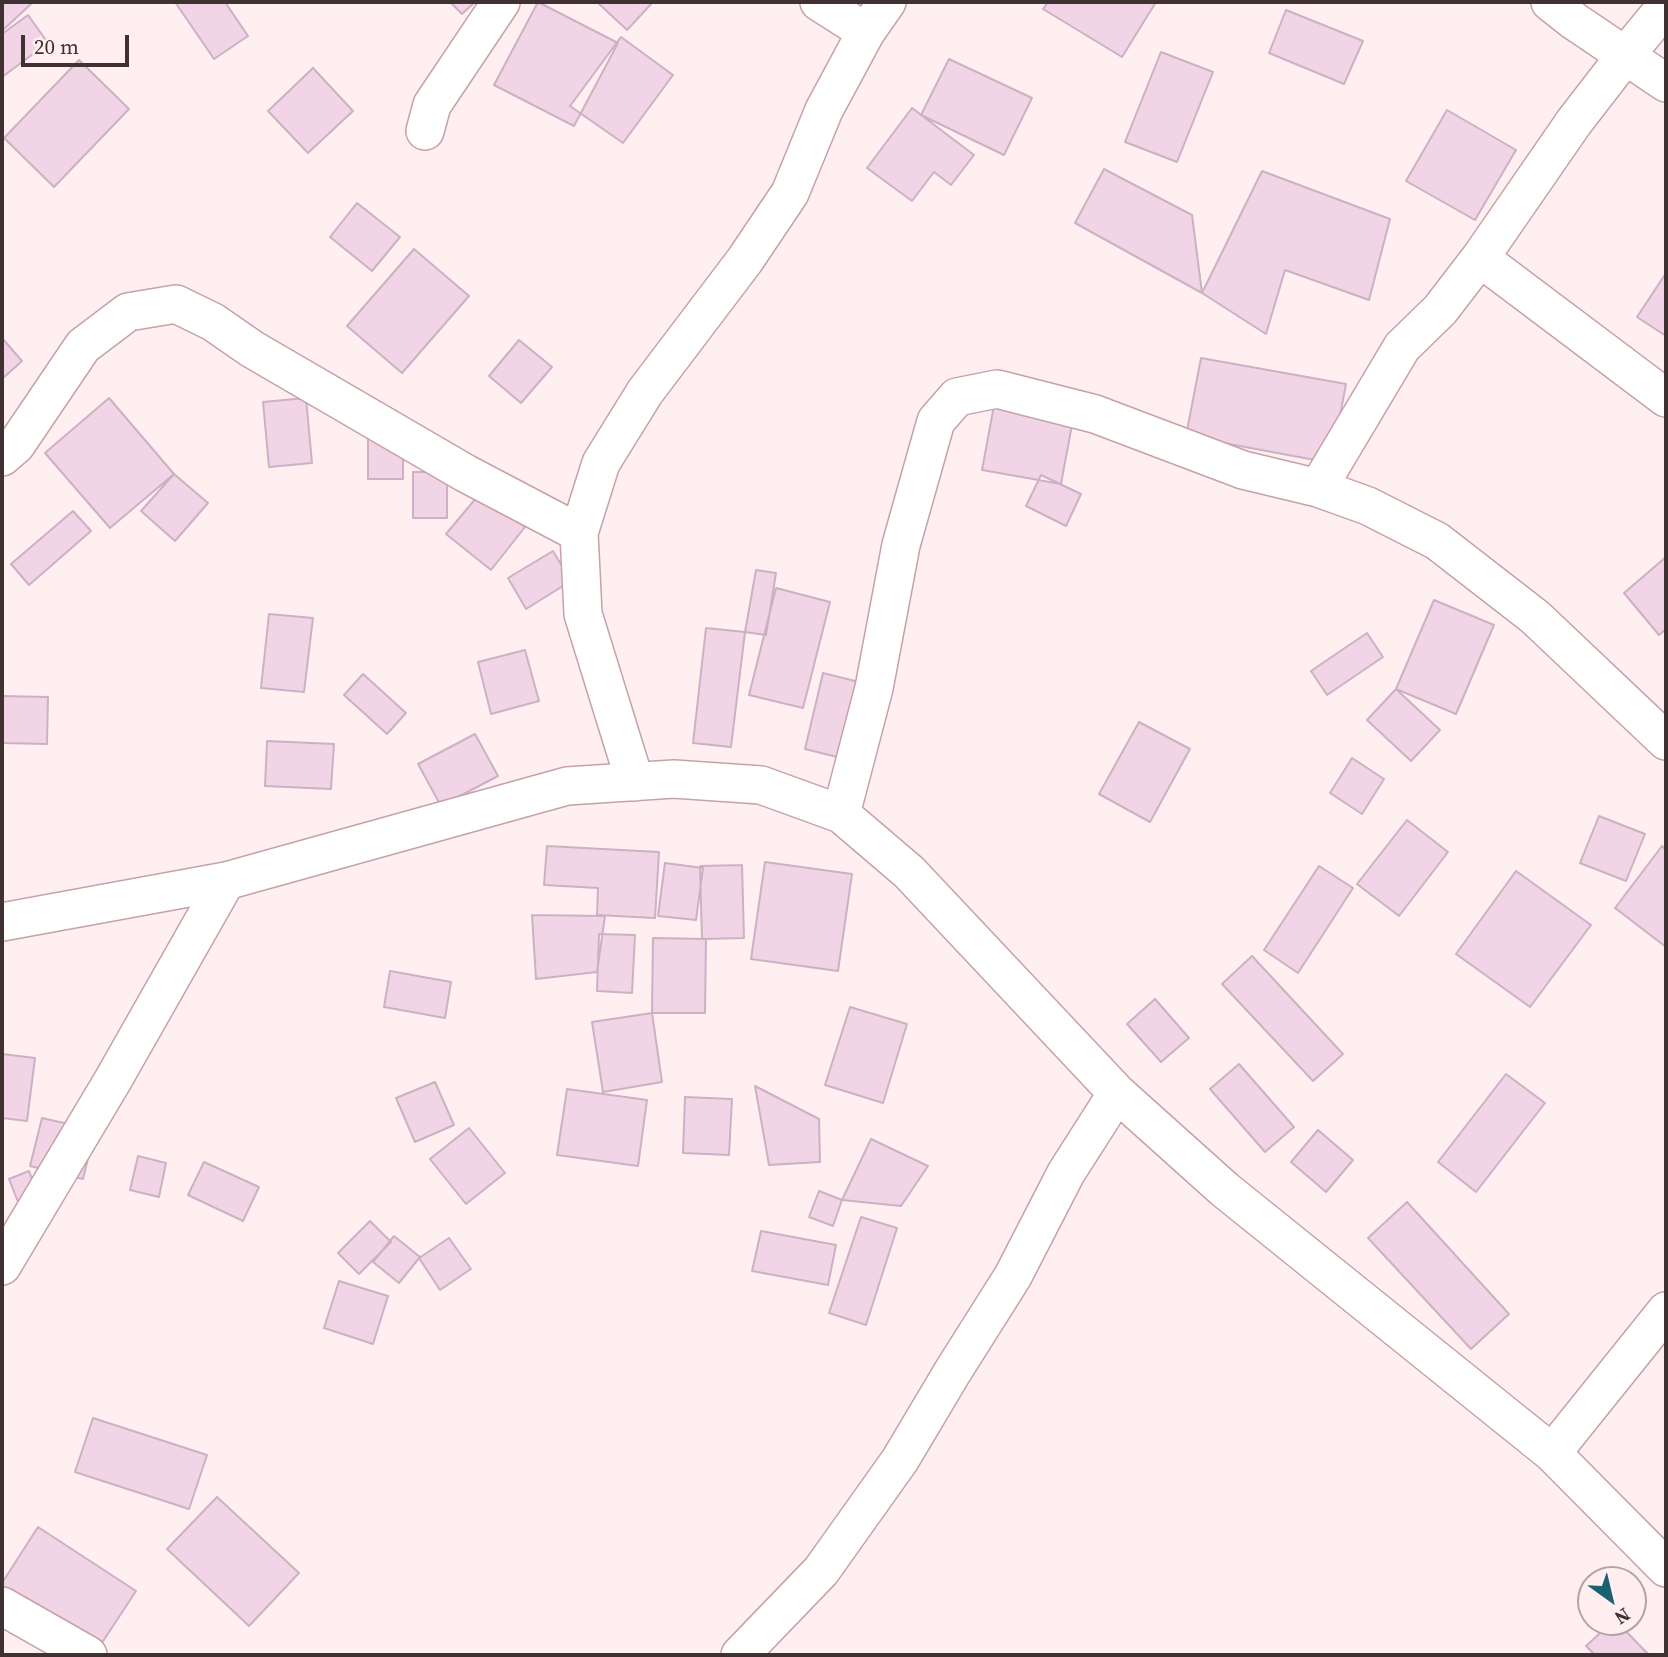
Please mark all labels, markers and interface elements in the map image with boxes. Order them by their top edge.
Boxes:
scale bar [24,21,133,65]
text: 20 m [34,32,79,61]
north arrow [1577,1566,1647,1636]
text: N [1610,1602,1636,1631]

